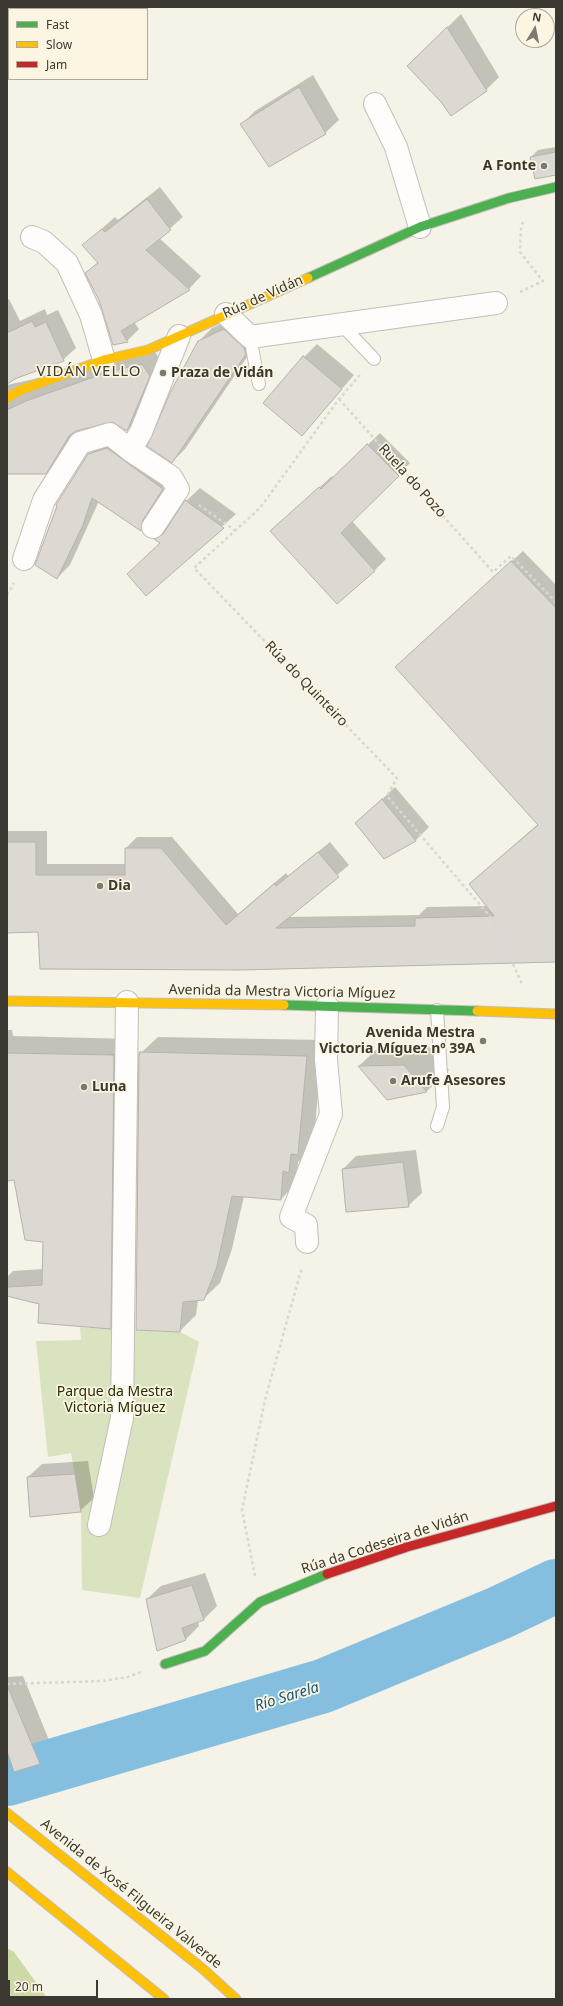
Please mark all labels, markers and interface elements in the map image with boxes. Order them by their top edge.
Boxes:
legend [8,8,148,80]
north arrow [515,8,555,48]
text: N [531,9,543,25]
text: Fast [46,16,69,33]
text: Slow [46,36,72,53]
text: Jam [46,56,67,73]
place label: A Fonte [483,158,536,174]
marker: A Fonte [539,161,549,171]
street label: Rúa de Vidán [220,272,306,322]
district label: VIDÁN VELLO [36,363,142,381]
place label: Praza de Vidán [171,365,273,381]
marker: Praza de Vidán [158,368,168,378]
street label: Ruela do Pozo [375,441,449,521]
street label: Rúa do Quinteiro [261,638,351,730]
place label: Dia [108,878,131,894]
marker: Dia [95,881,105,891]
street label: Avenida da Mestra Victoria Míguez [168,982,396,1002]
place label: Avenida Mestra Victoria Míguez nº 39A [319,1025,475,1058]
marker: Avenida Mestra Victoria Míguez nº 39A [478,1036,488,1046]
place label: Arufe Asesores [401,1073,506,1089]
marker: Arufe Asesores [388,1076,398,1086]
place label: Luna [92,1079,126,1095]
marker: Luna [79,1082,89,1092]
park label: Parque da Mestra Victoria Míguez [57,1384,173,1416]
street label: Rúa da Codeseira de Vidán [299,1508,471,1578]
water label: Río Sarela [253,1679,321,1715]
street label: Avenida de Xosé Filgueira Valverde [37,1816,225,1972]
scale bar [10,1972,100,1998]
text: 20 m [15,1978,43,1995]

